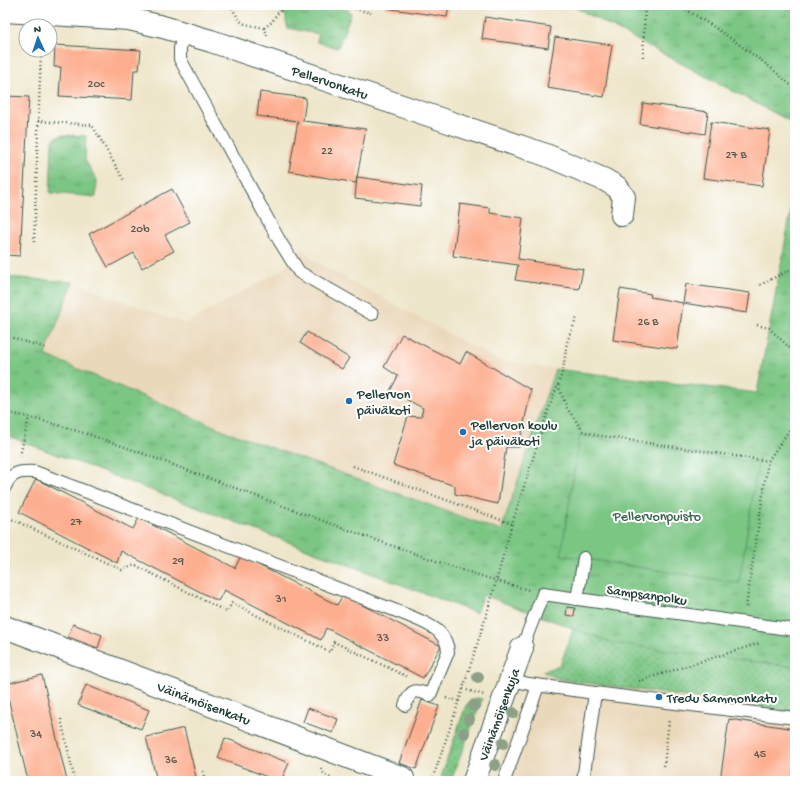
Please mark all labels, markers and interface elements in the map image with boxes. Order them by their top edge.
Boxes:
north arrow [18,18,58,58]
text: N [34,24,41,36]
street label: Pellervonkatu [288,63,370,105]
house number: 20c [88,78,105,92]
house number: 22 [321,145,333,159]
house number: 27 B [725,149,747,163]
house number: 20b [130,223,150,237]
house number: 26 B [638,316,659,330]
place label: Pellervon päiväkoti [356,387,411,420]
marker: Pellervon päiväkoti [344,396,354,406]
place label: Pellervon koulu ja päiväkoti [469,418,558,451]
marker: Pellervon koulu ja päiväkoti [458,427,468,437]
park label: Pellervonpuisto [612,509,701,526]
house number: 27 [70,516,83,530]
house number: 29 [172,555,184,569]
street label: Sampsanpolku [605,582,688,611]
house number: 31 [274,593,287,607]
house number: 33 [376,632,389,646]
street label: Väinämöisenkuja [476,665,525,765]
street label: Väinämöisenkatu [153,679,253,730]
place label: Tredu Sammonkatu [666,691,777,708]
marker: Tredu Sammonkatu [654,692,664,702]
house number: 34 [29,728,42,742]
house number: 45 [754,748,766,762]
house number: 36 [164,754,178,768]

